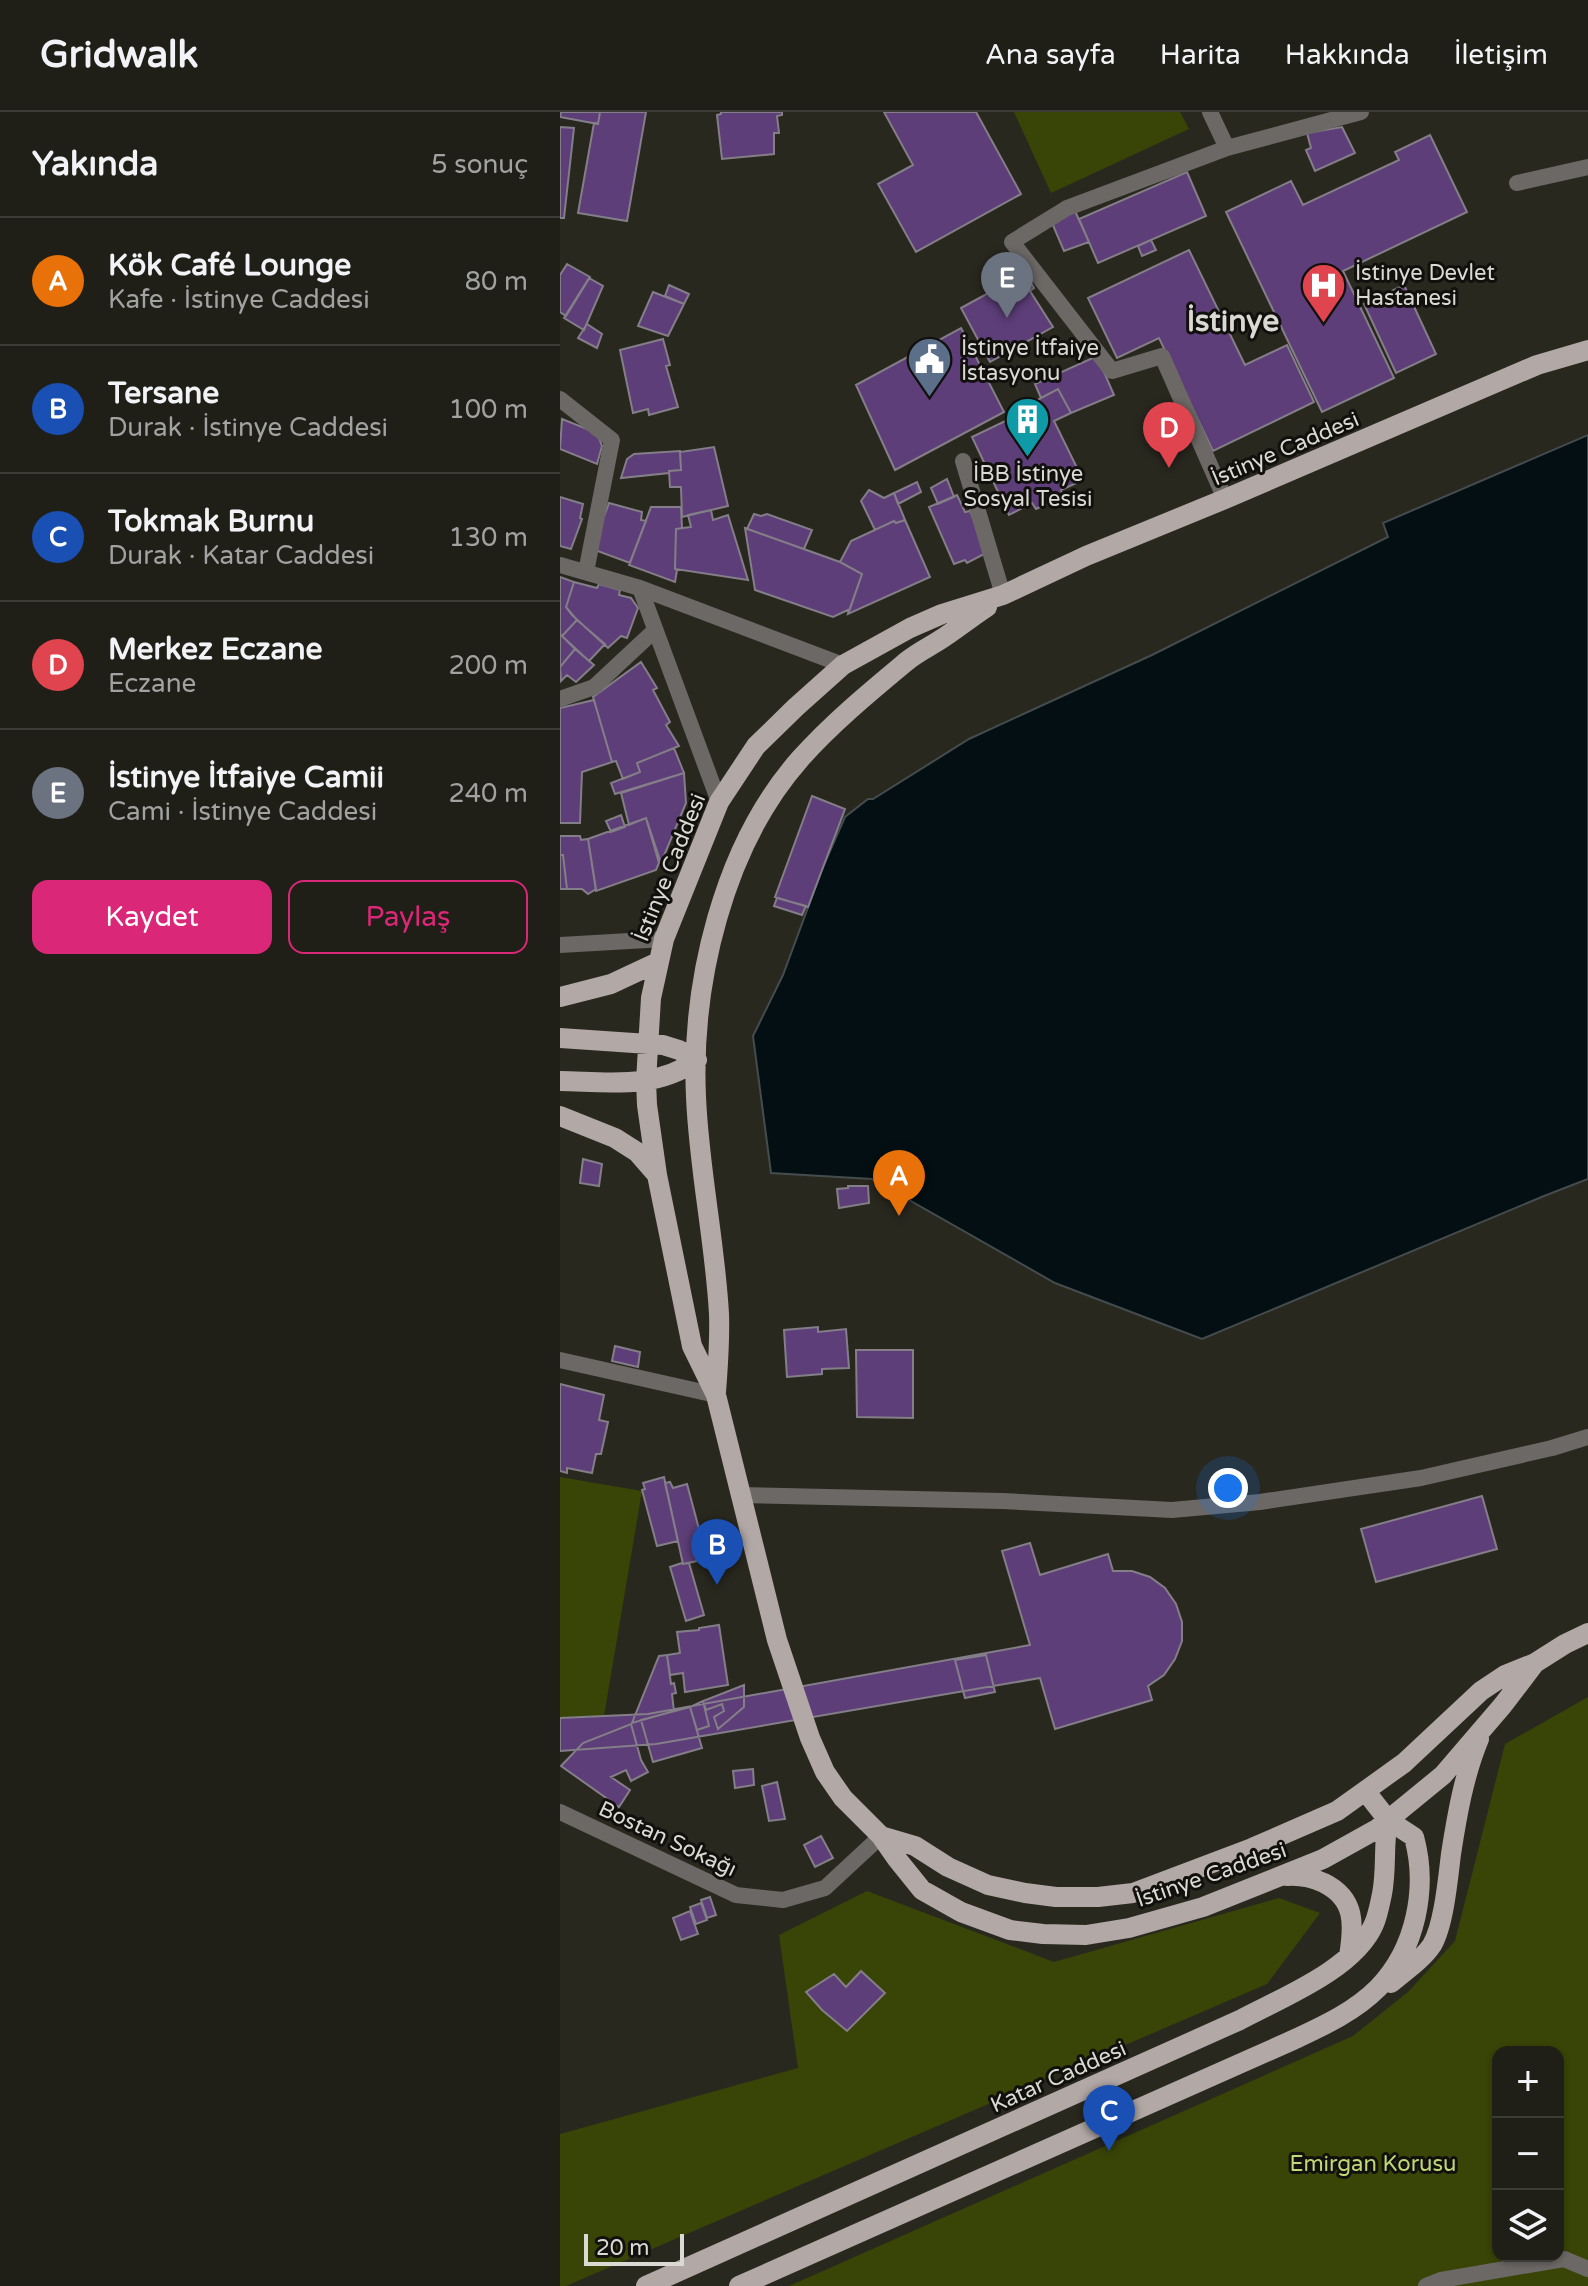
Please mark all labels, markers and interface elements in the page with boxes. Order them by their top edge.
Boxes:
text: Gridwalk [40,32,198,78]
text: Ana sayfa [985,38,1116,72]
text: Harita [1160,38,1241,72]
text: Hakkında [1285,38,1410,72]
text: İletişim [1454,38,1548,72]
text: Yakında [32,144,158,185]
text: 5 sonuç [431,149,528,180]
text: Kök Café Lounge [108,247,351,284]
pin: E [981,252,1033,318]
place label: İstinye Devlet Hastanesi [1355,260,1495,311]
hospital icon: İstinye Devlet Hastanesi [1300,261,1348,324]
text: A [48,266,68,297]
text: 80 m [465,266,528,297]
text: Kafe · İstinye Caddesi [108,284,370,315]
district label: İstinye [1187,303,1279,340]
place label: İstinye İtfaiye İstasyonu [961,335,1099,386]
public building icon: İstinye İtfaiye İstasyonu [906,336,954,399]
text: Tersane [108,375,219,412]
text: B [49,394,67,425]
text: 100 m [448,394,528,425]
building icon: İBB İstinye Sosyal Tesisi [1004,396,1052,459]
pin: D [1143,402,1195,468]
street label: İstinye Caddesi [1208,406,1363,492]
text: Durak · İstinye Caddesi [108,412,388,443]
place label: İBB İstinye Sosyal Tesisi [963,461,1093,512]
text: Tokmak Burnu [108,503,314,540]
text: C [49,522,67,553]
text: 130 m [448,522,528,553]
text: Durak · Katar Caddesi [108,540,374,571]
text: Merkez Eczane [108,631,323,668]
text: D [48,650,68,681]
text: 200 m [448,650,528,681]
text: Eczane [108,668,196,699]
text: İstinye İtfaiye Camii [108,759,384,796]
text: E [50,778,66,809]
text: 240 m [448,778,528,809]
street label: İstinye Caddesi [628,790,711,945]
text: Cami · İstinye Caddesi [108,796,377,827]
button: Kaydet [32,880,272,954]
button: Paylaş [288,880,528,954]
pin: A [873,1150,925,1216]
your location [1208,1468,1248,1508]
pin: B [691,1519,743,1585]
street label: Bostan Sokağı [594,1796,741,1882]
street label: İstinye Caddesi [1133,1837,1290,1913]
street label: Katar Caddesi [986,2034,1130,2118]
map controls [1492,2046,1564,2262]
button: + [1492,2046,1564,2118]
pin: C [1083,2085,1135,2151]
button: − [1492,2118,1564,2190]
park label: Emirgan Korusu [1290,2151,1456,2177]
button: layers [1492,2190,1564,2262]
scale bar [584,2230,684,2266]
text: 20 m [596,2235,650,2261]

